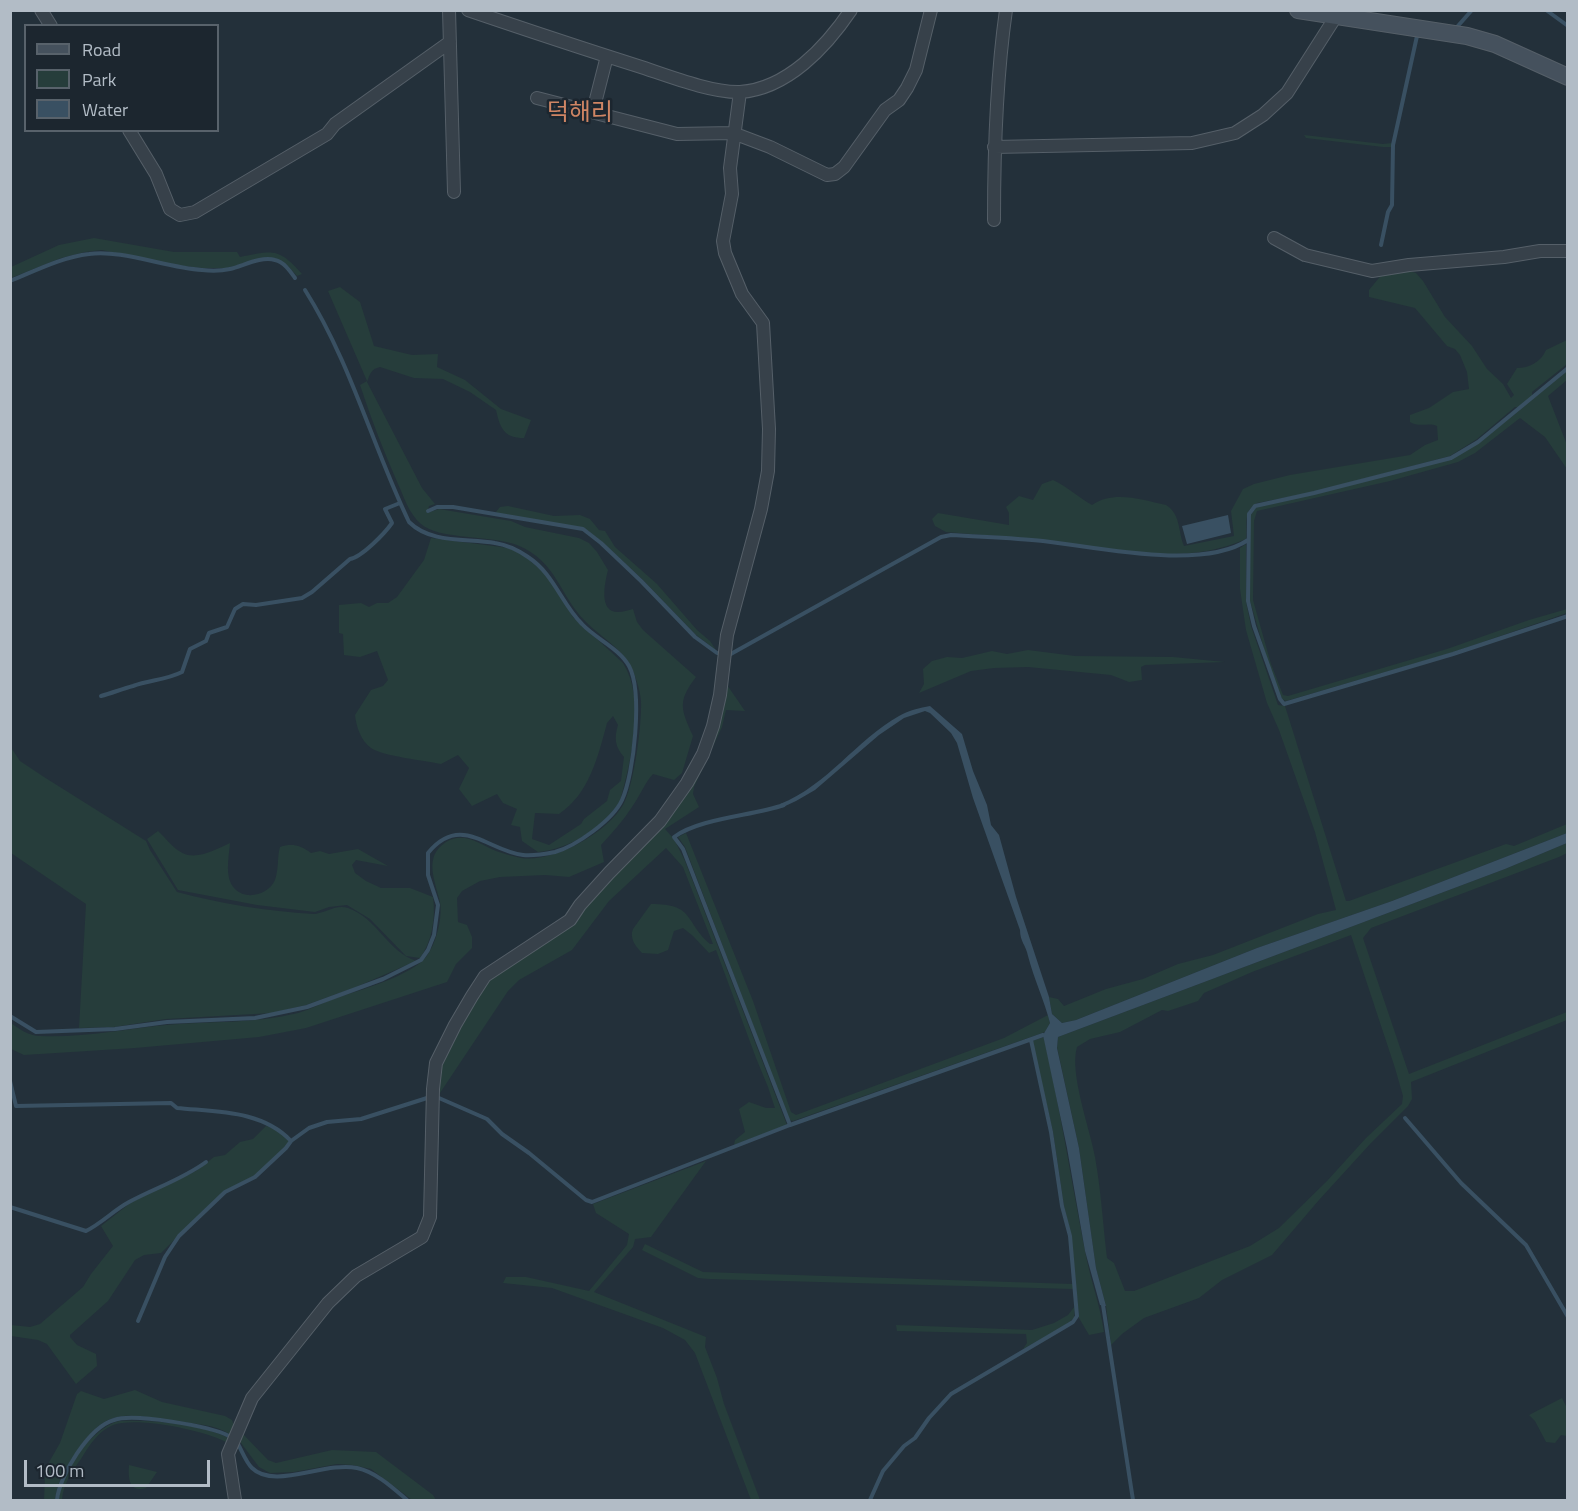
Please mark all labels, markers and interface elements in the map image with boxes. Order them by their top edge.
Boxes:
legend [24,24,219,132]
text: Road [82,36,121,63]
text: Park [82,66,116,93]
text: Water [82,96,128,123]
district label: 덕해리 [547,100,613,128]
scale bar [27,1448,213,1486]
text: 100 m [35,1457,84,1484]

